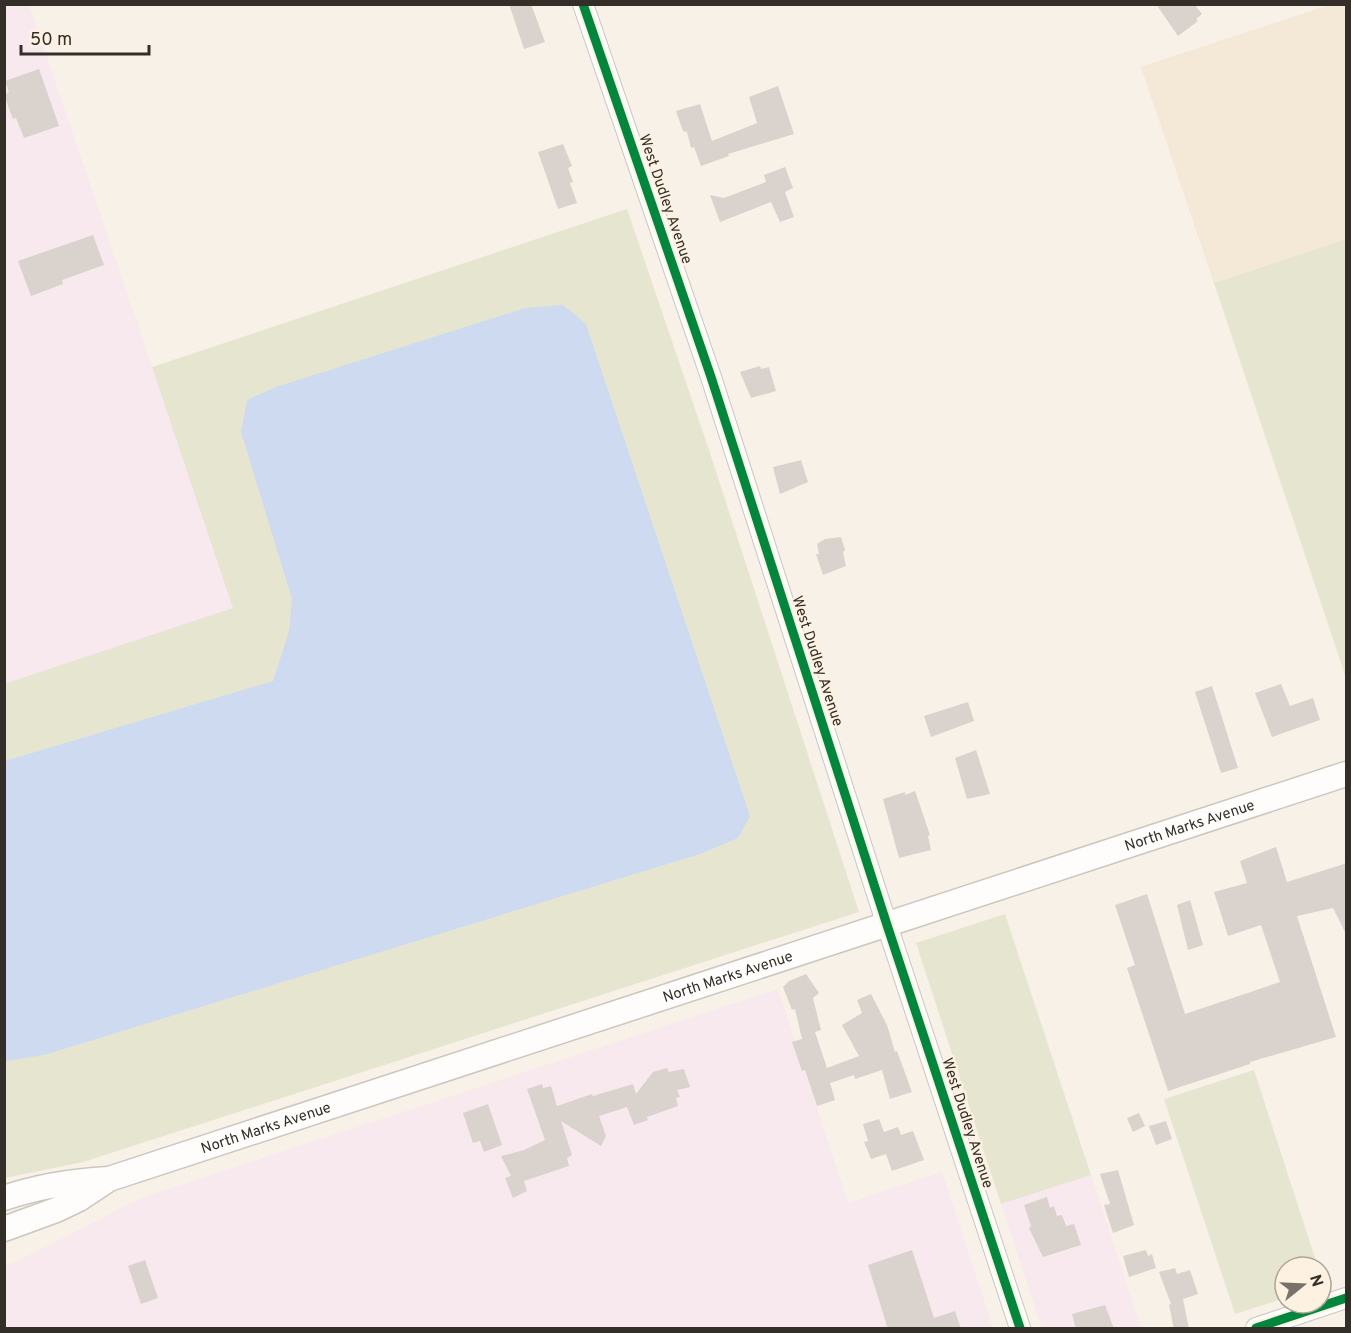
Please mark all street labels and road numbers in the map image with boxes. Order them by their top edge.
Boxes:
street label: West Dudley Avenue [633,132,696,267]
street label: West Dudley Avenue [787,594,847,729]
street label: North Marks Avenue [1123,797,1257,857]
street label: North Marks Avenue [661,948,796,1008]
street label: West Dudley Avenue [937,1056,997,1191]
street label: North Marks Avenue [199,1099,334,1159]

